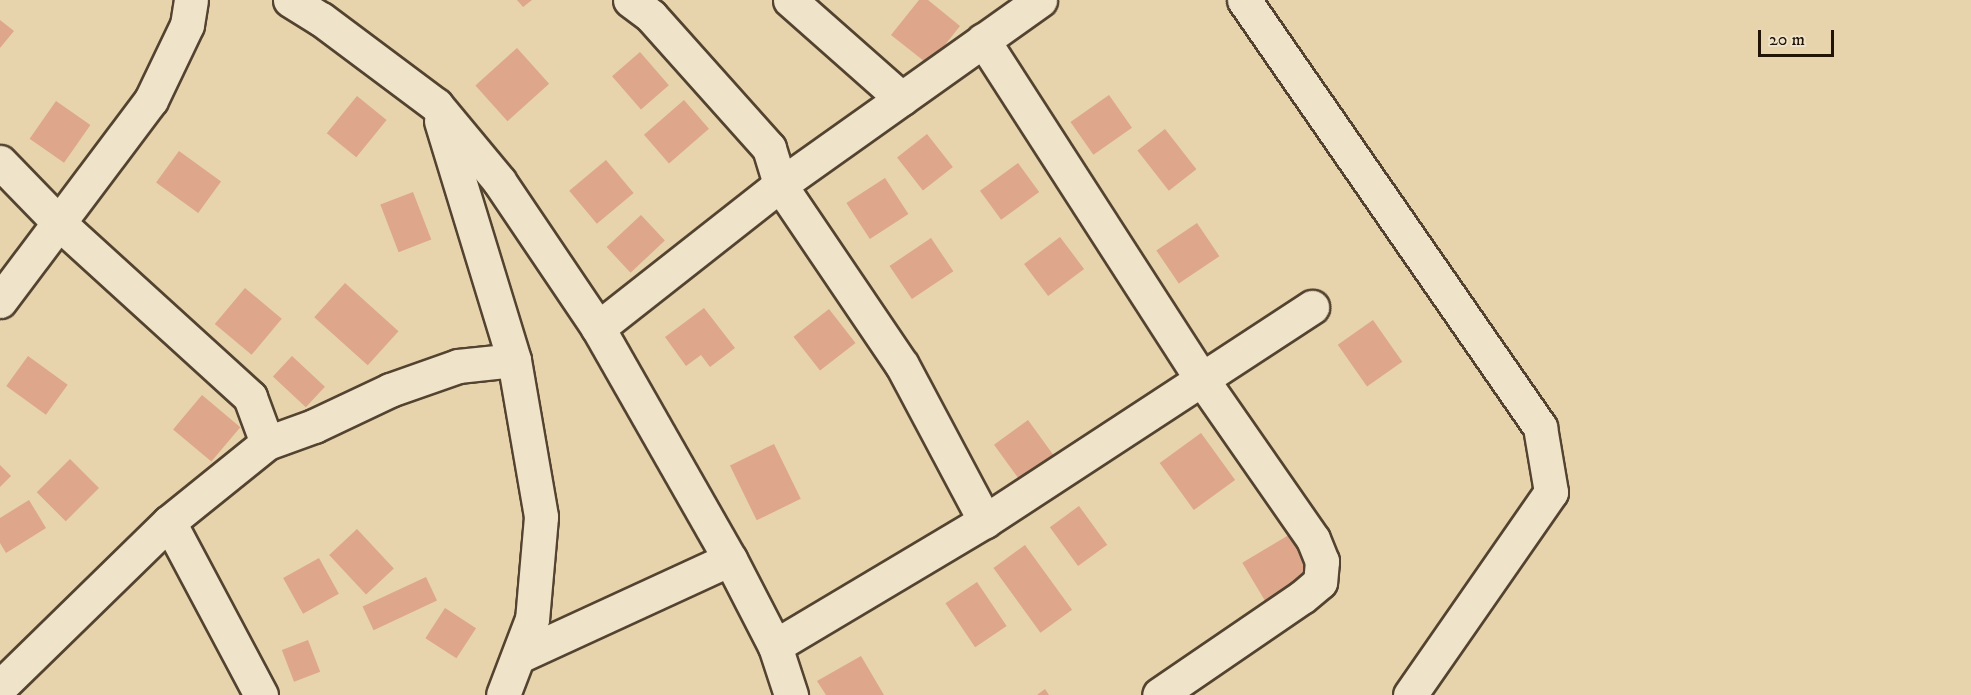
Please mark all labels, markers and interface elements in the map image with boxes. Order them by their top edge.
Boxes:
scale bar [1761,18,1838,56]
text: 20 m [1769,29,1805,51]

